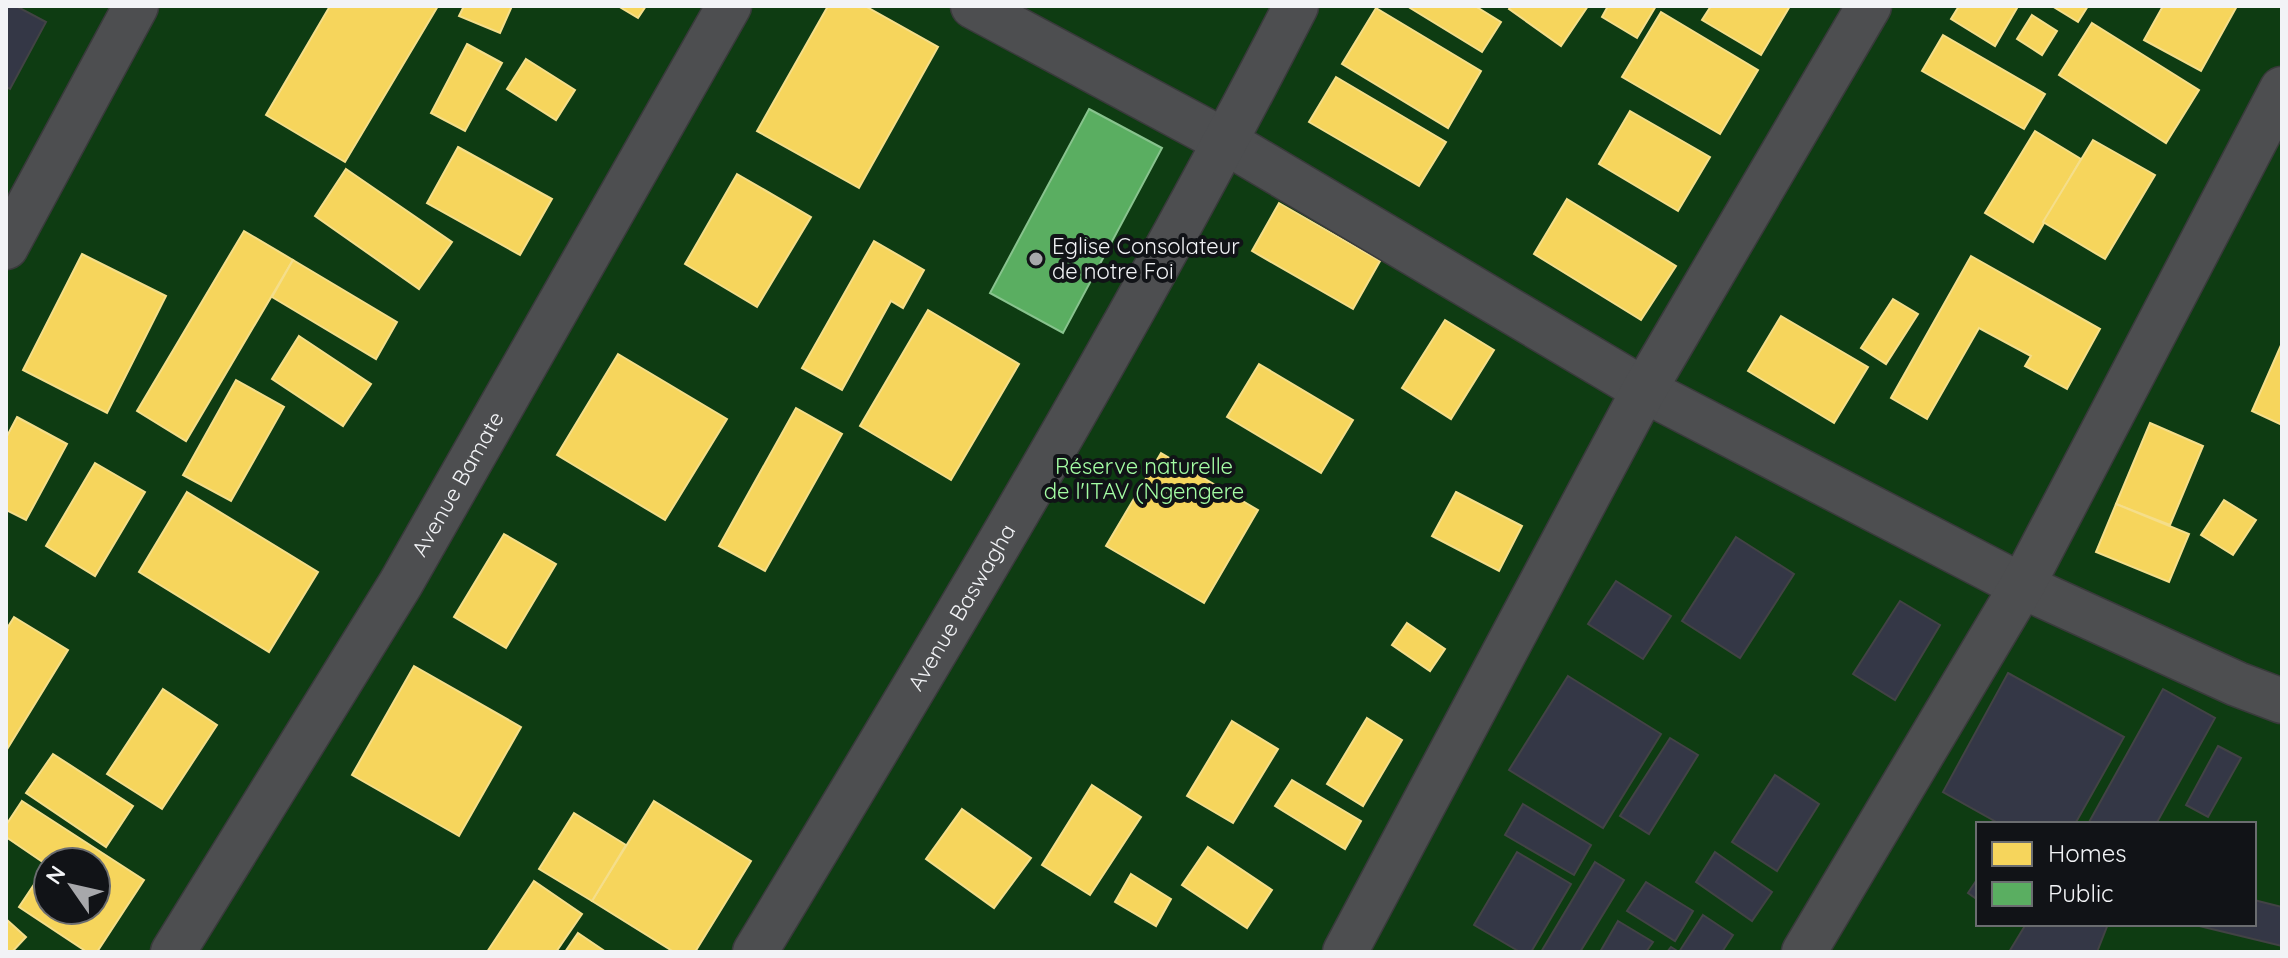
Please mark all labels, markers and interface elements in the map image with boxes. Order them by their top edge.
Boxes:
place label: Eglise Consolateur de notre Foi [1052,232,1240,285]
marker: Eglise Consolateur de notre Foi [1027,250,1045,268]
street label: Avenue Bamate [405,406,510,561]
park label: Réserve naturelle de l'ITAV (Ngengere [1044,452,1244,505]
street label: Avenue Baswagha [901,519,1022,696]
legend [1976,822,2256,926]
text: Homes [2048,838,2126,868]
north arrow [32,846,112,926]
text: N [39,860,72,889]
text: Public [2048,878,2113,908]

